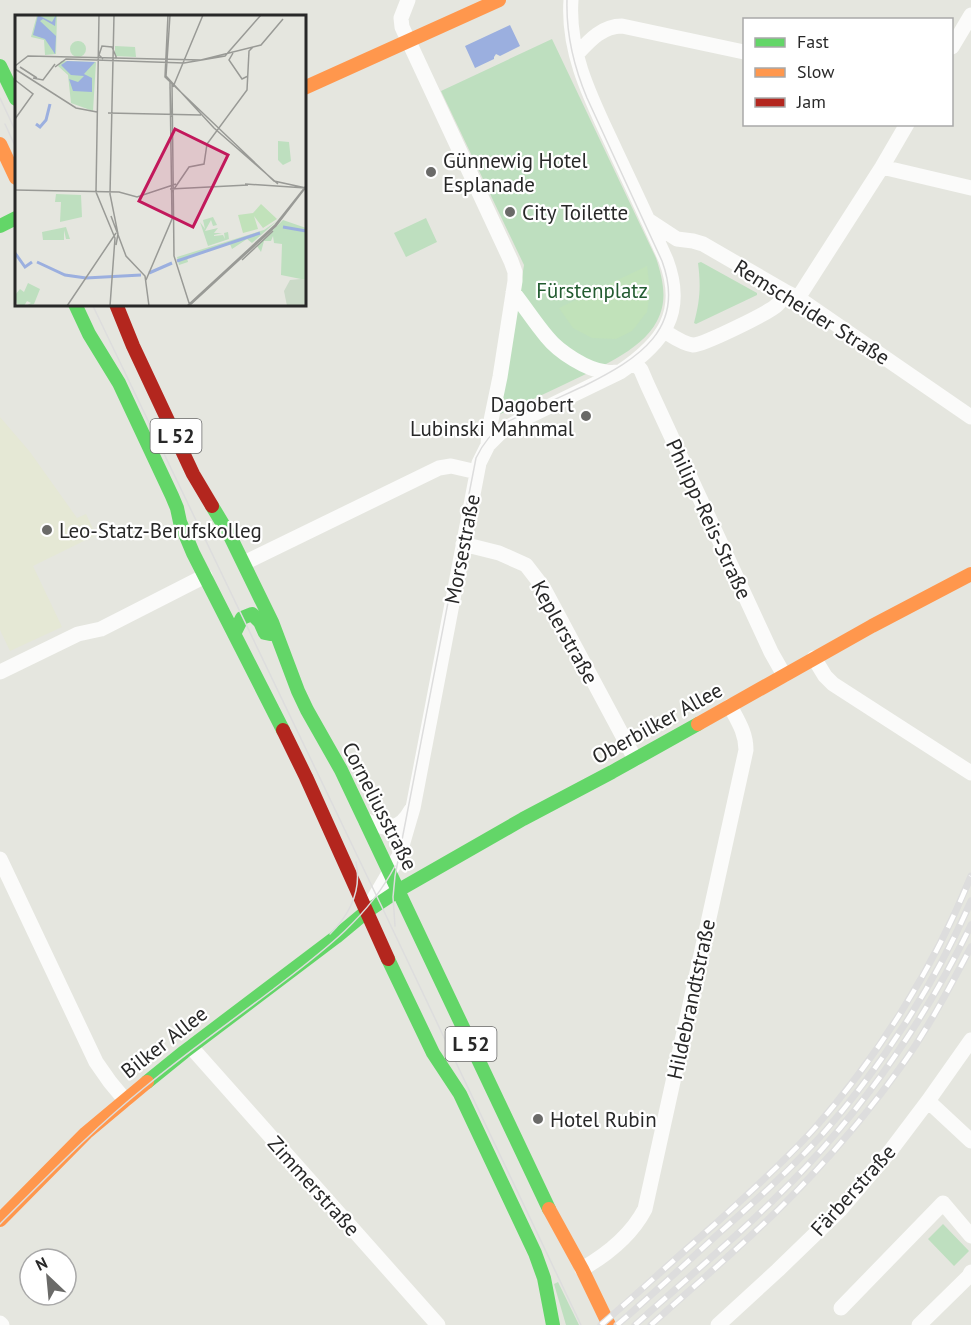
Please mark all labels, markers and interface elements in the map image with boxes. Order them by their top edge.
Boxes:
inset map [15,15,306,306]
legend [743,18,953,126]
text: Fast [797,30,829,53]
text: Slow [797,60,835,83]
text: Jam [796,90,826,113]
place label: Günnewig Hotel Esplanade [443,147,588,198]
marker: Günnewig Hotel Esplanade [424,165,438,179]
place label: City Toilette [522,199,628,226]
marker: City Toilette [503,205,517,219]
street label: Remscheider Straße [729,253,895,371]
park label: Fürstenplatz [536,277,648,304]
place label: Dagobert Lubinski Mahnmal [410,391,574,442]
marker: Dagobert Lubinski Mahnmal [579,409,593,423]
road number: L 52 [150,419,201,453]
street label: Philipp-Reis-Straße [660,434,758,604]
street label: Morsestraße [438,492,486,606]
place label: Leo-Statz-Berufskolleg [59,517,262,544]
marker: Leo-Statz-Berufskolleg [40,523,54,537]
street label: Keplerstraße [525,575,605,689]
street label: Oberbilker Allee [587,676,727,770]
street label: Corneliusstraße [336,737,424,875]
street label: Hildebrandtstraße [661,916,721,1082]
street label: Bilker Allee [115,1000,213,1084]
road number: L 52 [446,1027,496,1061]
place label: Hotel Rubin [550,1106,657,1133]
marker: Hotel Rubin [531,1112,545,1126]
street label: Zimmerstraße [262,1130,366,1242]
street label: Färberstraße [805,1139,901,1241]
north arrow [18,1247,78,1307]
text: N [32,1252,51,1275]

